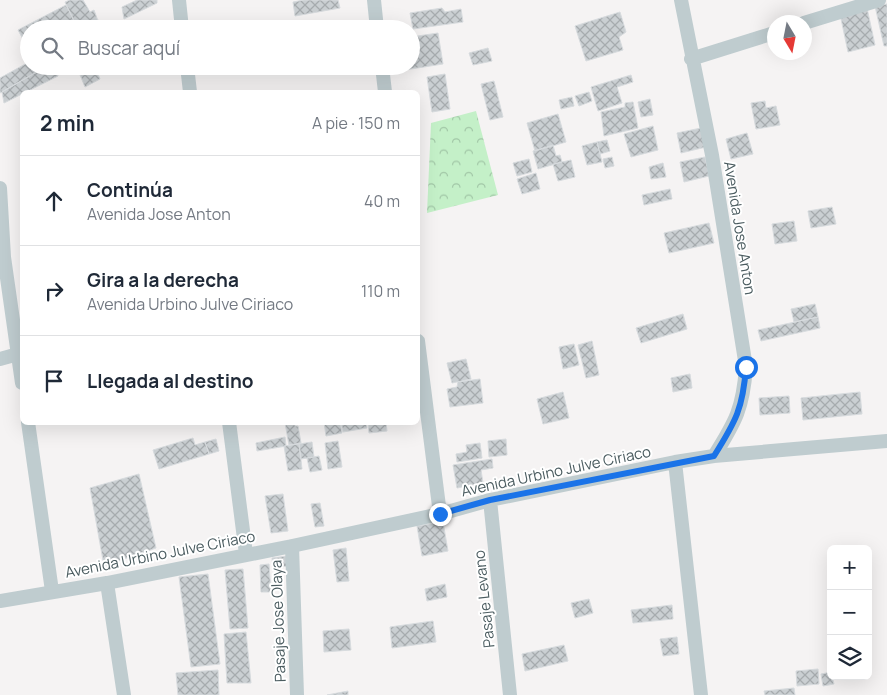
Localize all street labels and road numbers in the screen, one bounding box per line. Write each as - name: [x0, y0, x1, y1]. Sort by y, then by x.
- street label: Avenida Jose Anton: [719, 160, 761, 296]
- street label: Avenida Urbino Julve Ciriaco: [459, 441, 653, 501]
- street label: Avenida Urbino Julve Ciriaco: [63, 525, 257, 583]
- street label: Pasaje Levano: [468, 549, 500, 649]
- street label: Pasaje Jose Olaya: [265, 559, 291, 683]

